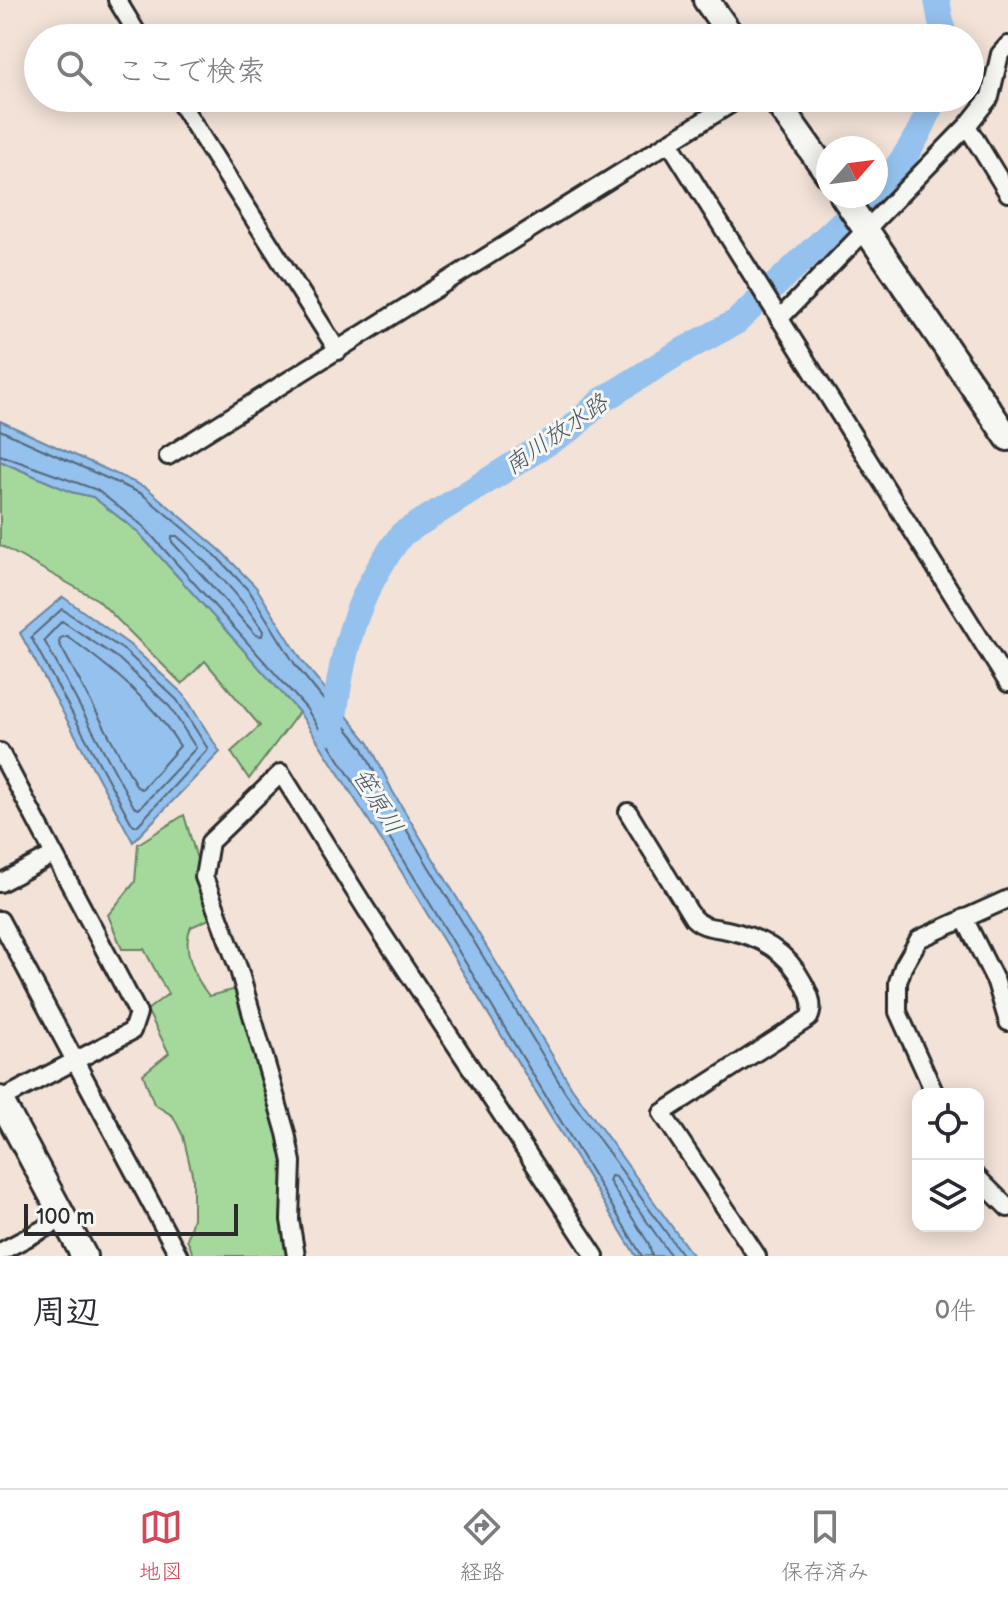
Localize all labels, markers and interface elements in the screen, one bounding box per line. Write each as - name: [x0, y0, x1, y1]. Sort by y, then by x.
- search box: [24, 24, 984, 112]
- icon: search: [52, 46, 96, 90]
- text: ここで検索: [116, 54, 266, 90]
- north arrow: [816, 136, 888, 208]
- water label: 南川放水路: [499, 387, 615, 481]
- water label: 笹原川: [346, 763, 409, 839]
- map controls: [912, 1088, 984, 1232]
- button: locate: [912, 1088, 984, 1160]
- button: layers: [912, 1160, 984, 1232]
- scale bar: [24, 1200, 238, 1236]
- text: 100 m: [36, 1204, 95, 1231]
- text: 周辺: [32, 1292, 100, 1333]
- text: 0件: [935, 1296, 976, 1327]
- tab: 地図: [139, 1505, 183, 1586]
- tab: 経路: [460, 1505, 504, 1586]
- tab: 保存済み: [781, 1505, 869, 1586]

